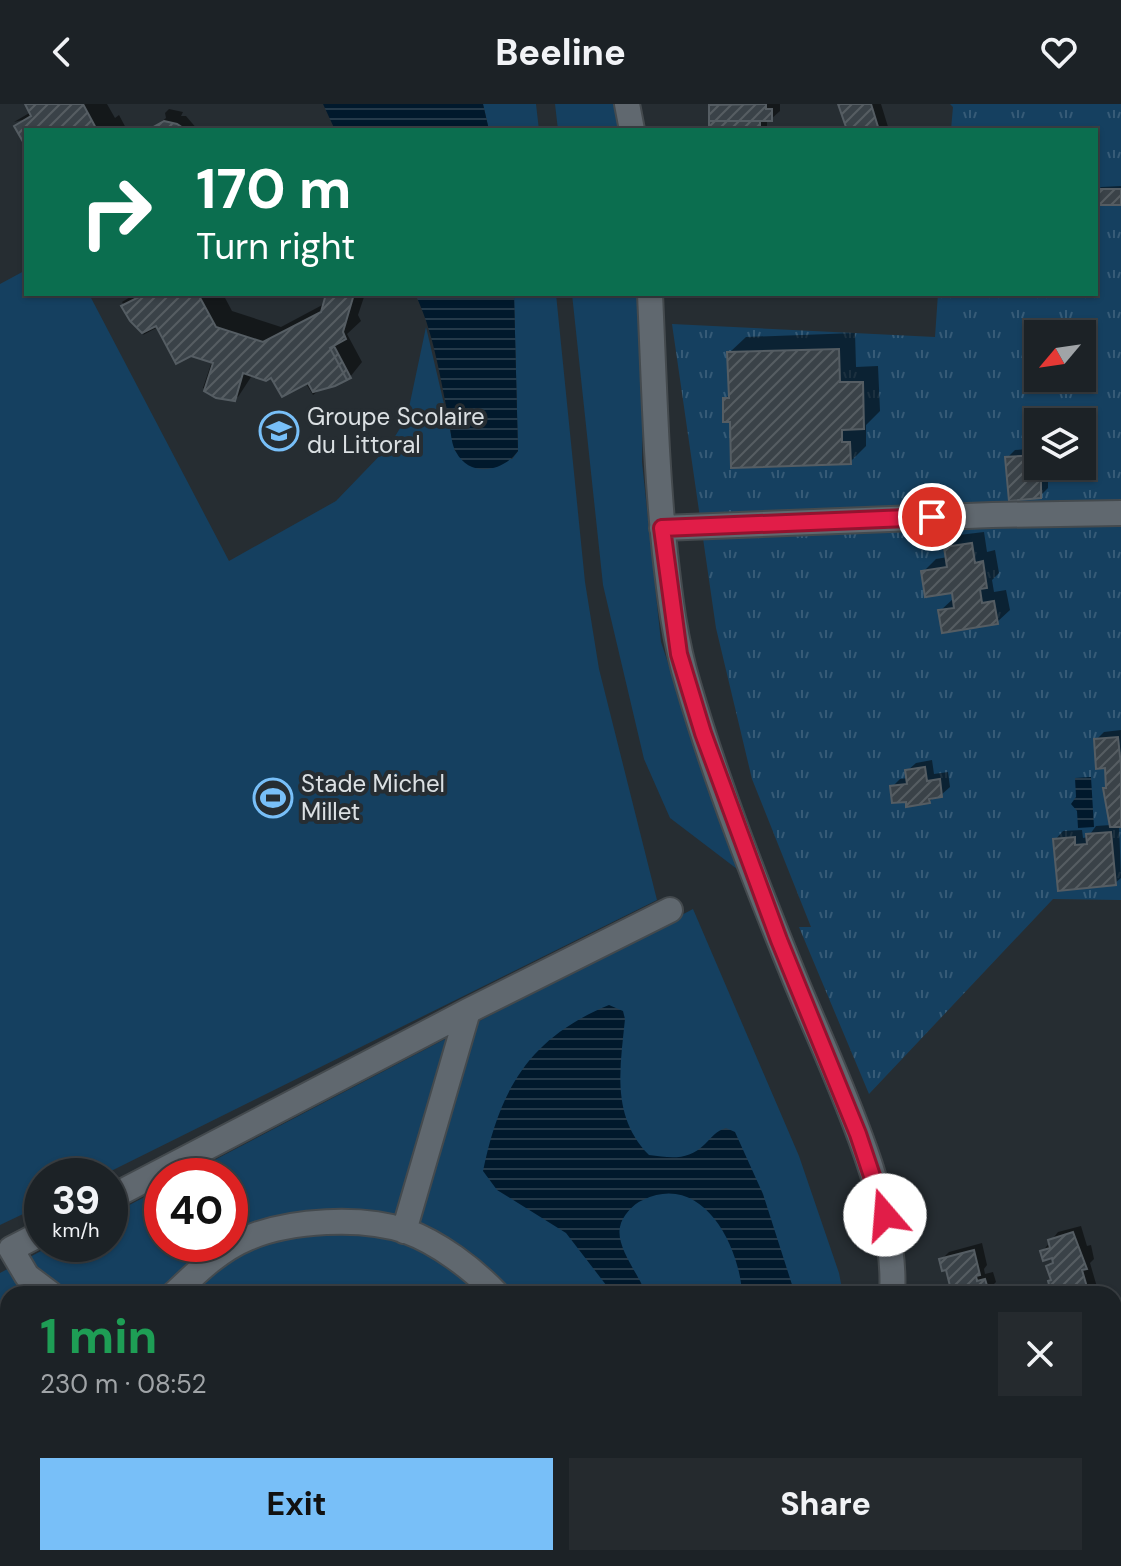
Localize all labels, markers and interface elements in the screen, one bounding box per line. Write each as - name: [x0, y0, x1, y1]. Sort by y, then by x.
- text: Beeline: [495, 29, 626, 76]
- icon: back: [40, 30, 84, 74]
- icon: heart: [1037, 30, 1081, 74]
- text: 170 m: [196, 152, 351, 225]
- icon: right: [64, 160, 168, 264]
- text: Turn right: [196, 223, 355, 270]
- north arrow: [1024, 320, 1096, 392]
- map controls: [1024, 320, 1096, 480]
- place label: Groupe Scolaire du Littoral: [307, 401, 485, 460]
- button: layers: [1024, 408, 1096, 480]
- school or university icon: Groupe Scolaire du Littoral: [258, 410, 300, 452]
- pin: [898, 483, 966, 551]
- icon: arrive: [910, 495, 954, 539]
- place label: Stade Michel Millet: [301, 768, 445, 827]
- sports icon: Stade Michel Millet: [252, 777, 294, 819]
- speed limit sign: 40: [144, 1158, 248, 1262]
- position arrow: [843, 1173, 927, 1257]
- text: 39: [52, 1174, 100, 1226]
- text: km/h: [52, 1217, 100, 1243]
- text: 1 min: [40, 1305, 157, 1368]
- button: close: [998, 1312, 1082, 1396]
- text: 230 m · 08:52: [40, 1367, 206, 1401]
- button: Exit: [40, 1458, 553, 1550]
- button: Share: [569, 1458, 1082, 1550]

